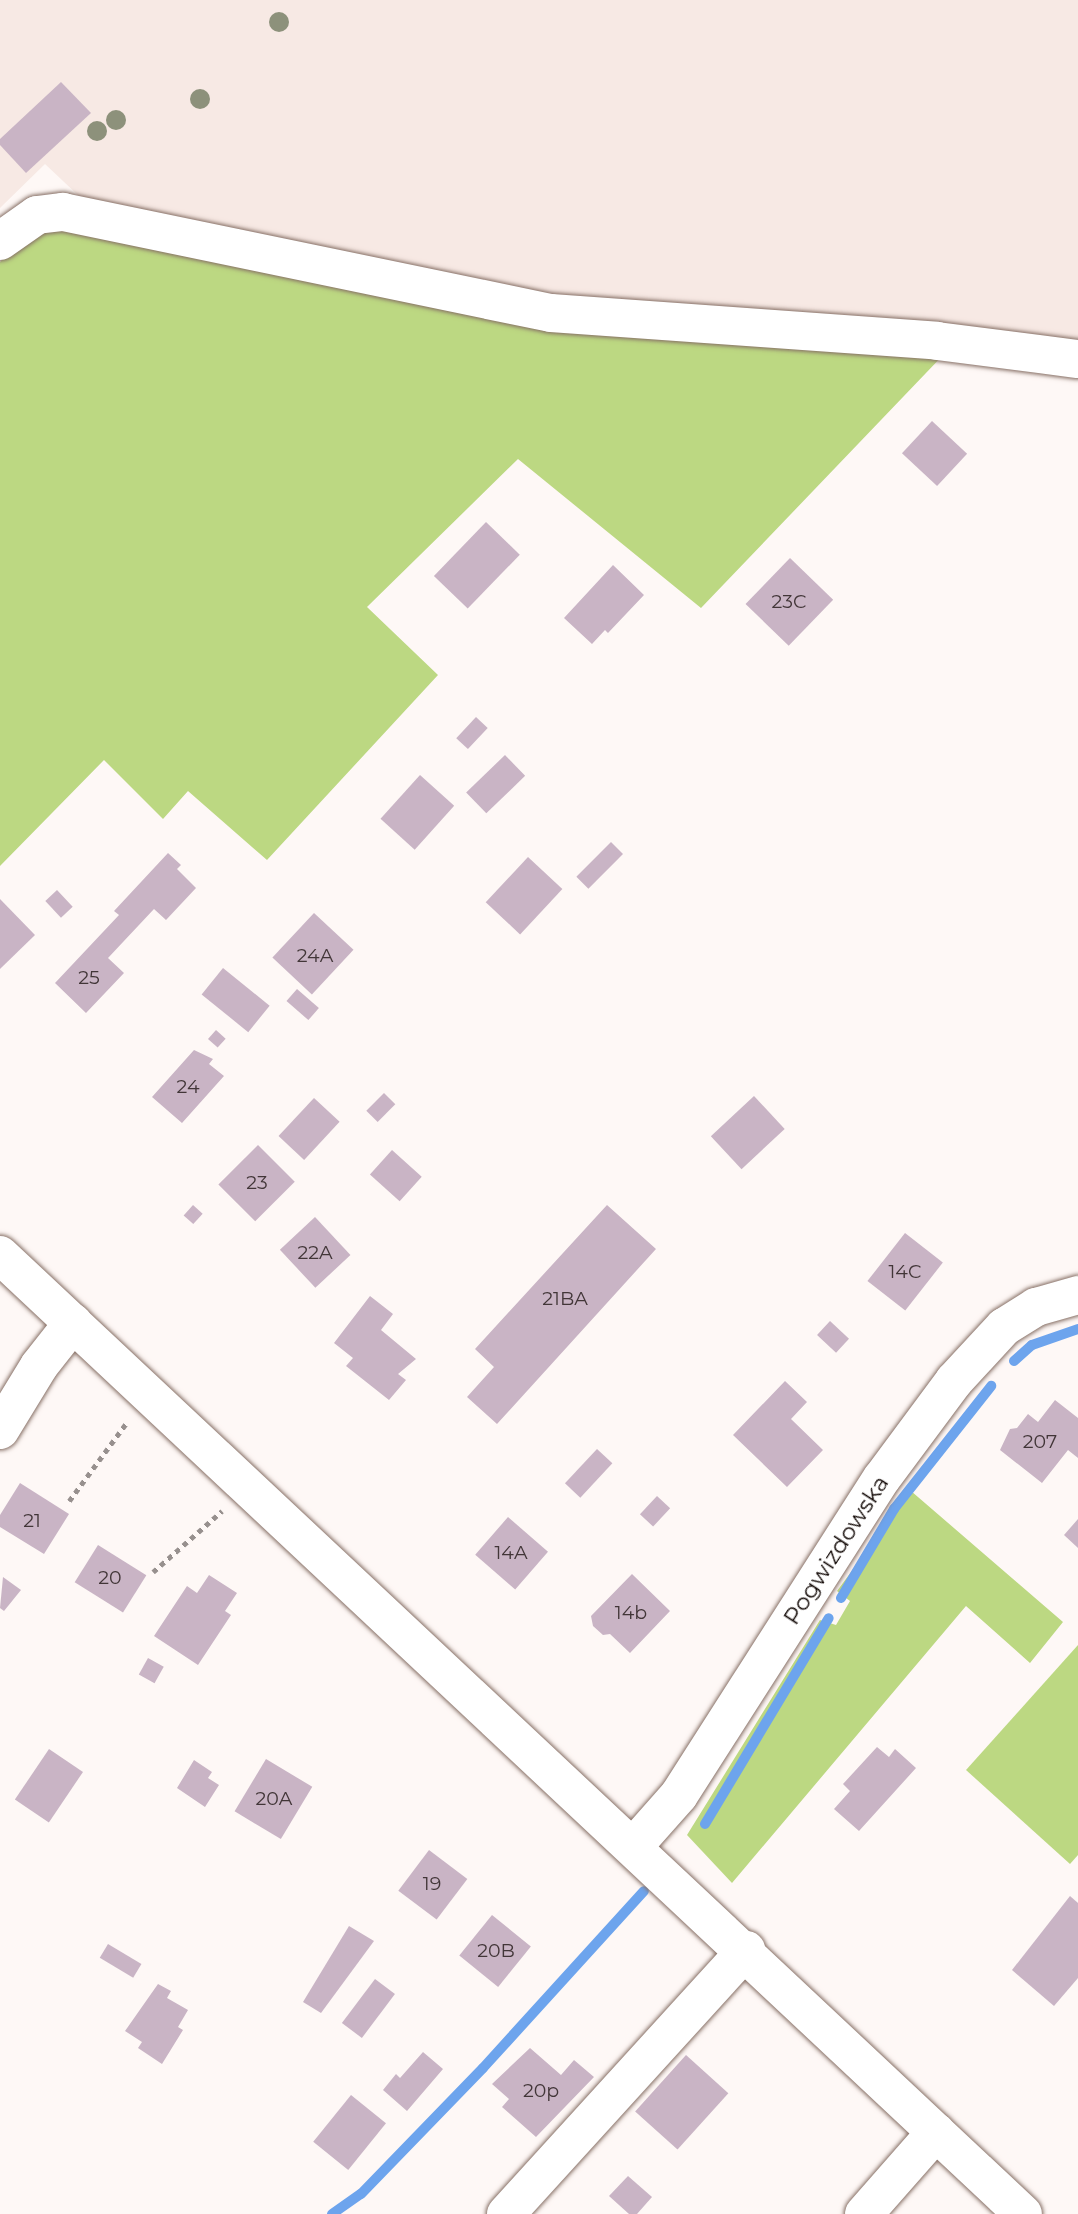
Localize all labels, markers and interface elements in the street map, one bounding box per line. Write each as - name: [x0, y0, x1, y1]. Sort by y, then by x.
- house number: 23C: [772, 591, 806, 613]
- house number: 24A: [297, 945, 333, 967]
- house number: 25: [78, 967, 100, 989]
- house number: 24: [177, 1076, 199, 1098]
- house number: 23: [246, 1172, 268, 1194]
- house number: 22A: [297, 1242, 333, 1264]
- house number: 14C: [888, 1261, 922, 1283]
- house number: 21BA: [542, 1288, 588, 1310]
- house number: 207: [1023, 1431, 1057, 1453]
- street label: Pogwizdowska: [777, 1470, 895, 1630]
- house number: 21: [23, 1510, 41, 1532]
- house number: 14A: [494, 1542, 528, 1564]
- house number: 20: [98, 1567, 122, 1589]
- house number: 14b: [615, 1602, 647, 1624]
- house number: 20A: [256, 1788, 292, 1810]
- house number: 19: [423, 1873, 441, 1895]
- house number: 20B: [477, 1940, 515, 1962]
- house number: 20p: [523, 2080, 559, 2102]

